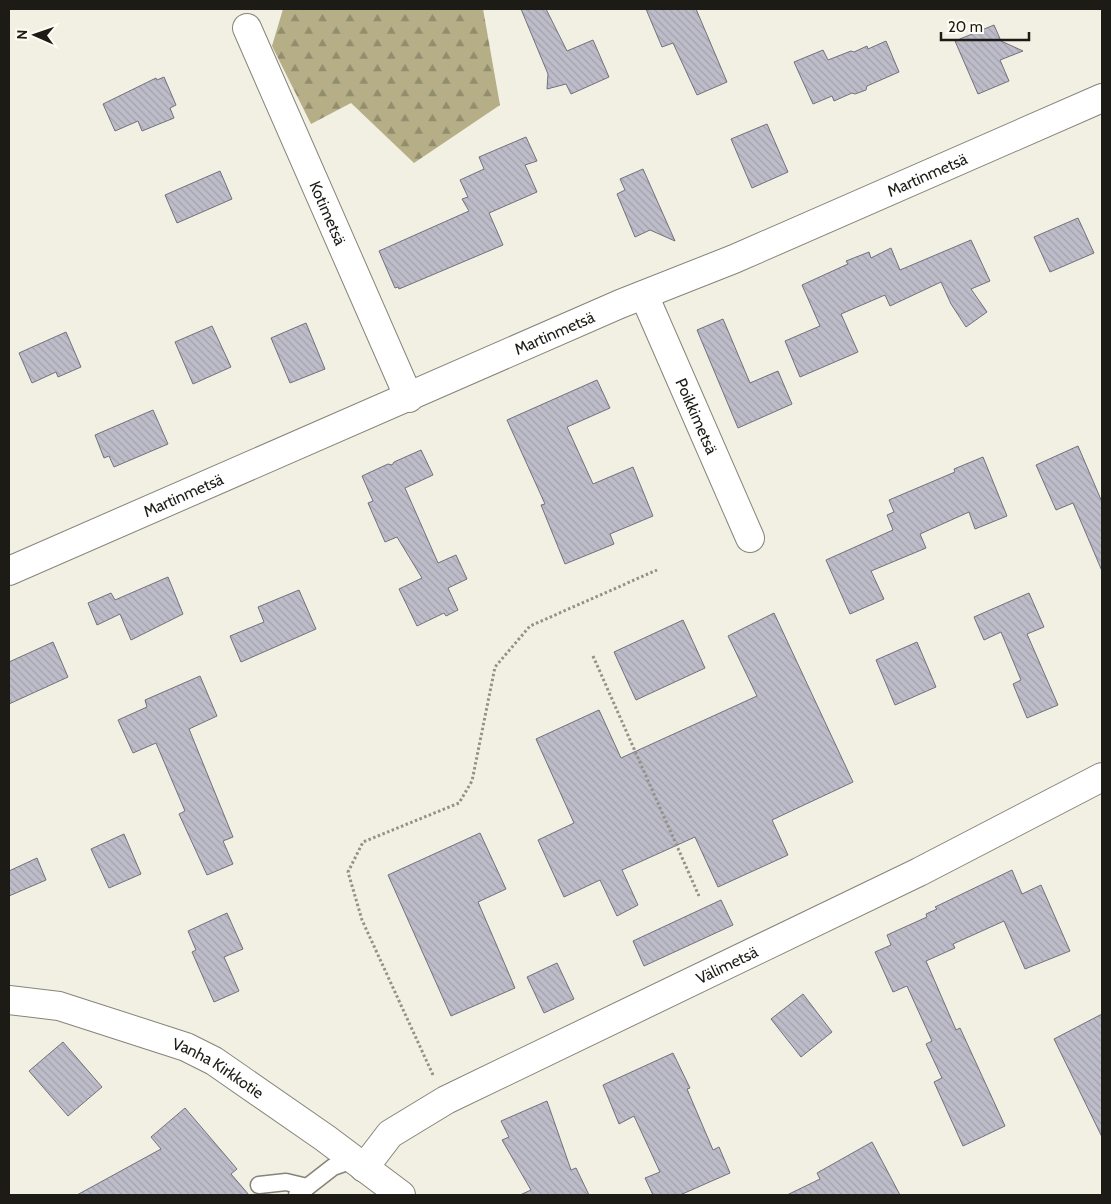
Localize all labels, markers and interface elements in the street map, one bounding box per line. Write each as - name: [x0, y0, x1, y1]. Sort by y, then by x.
- north arrow: [10, 10, 60, 60]
- scale bar: [941, 10, 1028, 42]
- text: 20 m: [948, 18, 983, 36]
- text: N: [13, 29, 31, 40]
- street label: Martinmetsä: [884, 149, 970, 200]
- street label: Kotimetsä: [306, 178, 350, 248]
- street label: Martinmetsä: [511, 307, 597, 359]
- street label: Poikkimetsä: [672, 375, 722, 457]
- street label: Martinmetsä: [140, 469, 226, 521]
- street label: Välimetsä: [693, 942, 761, 988]
- street label: Vanha Kirkkotie: [170, 1034, 268, 1102]

